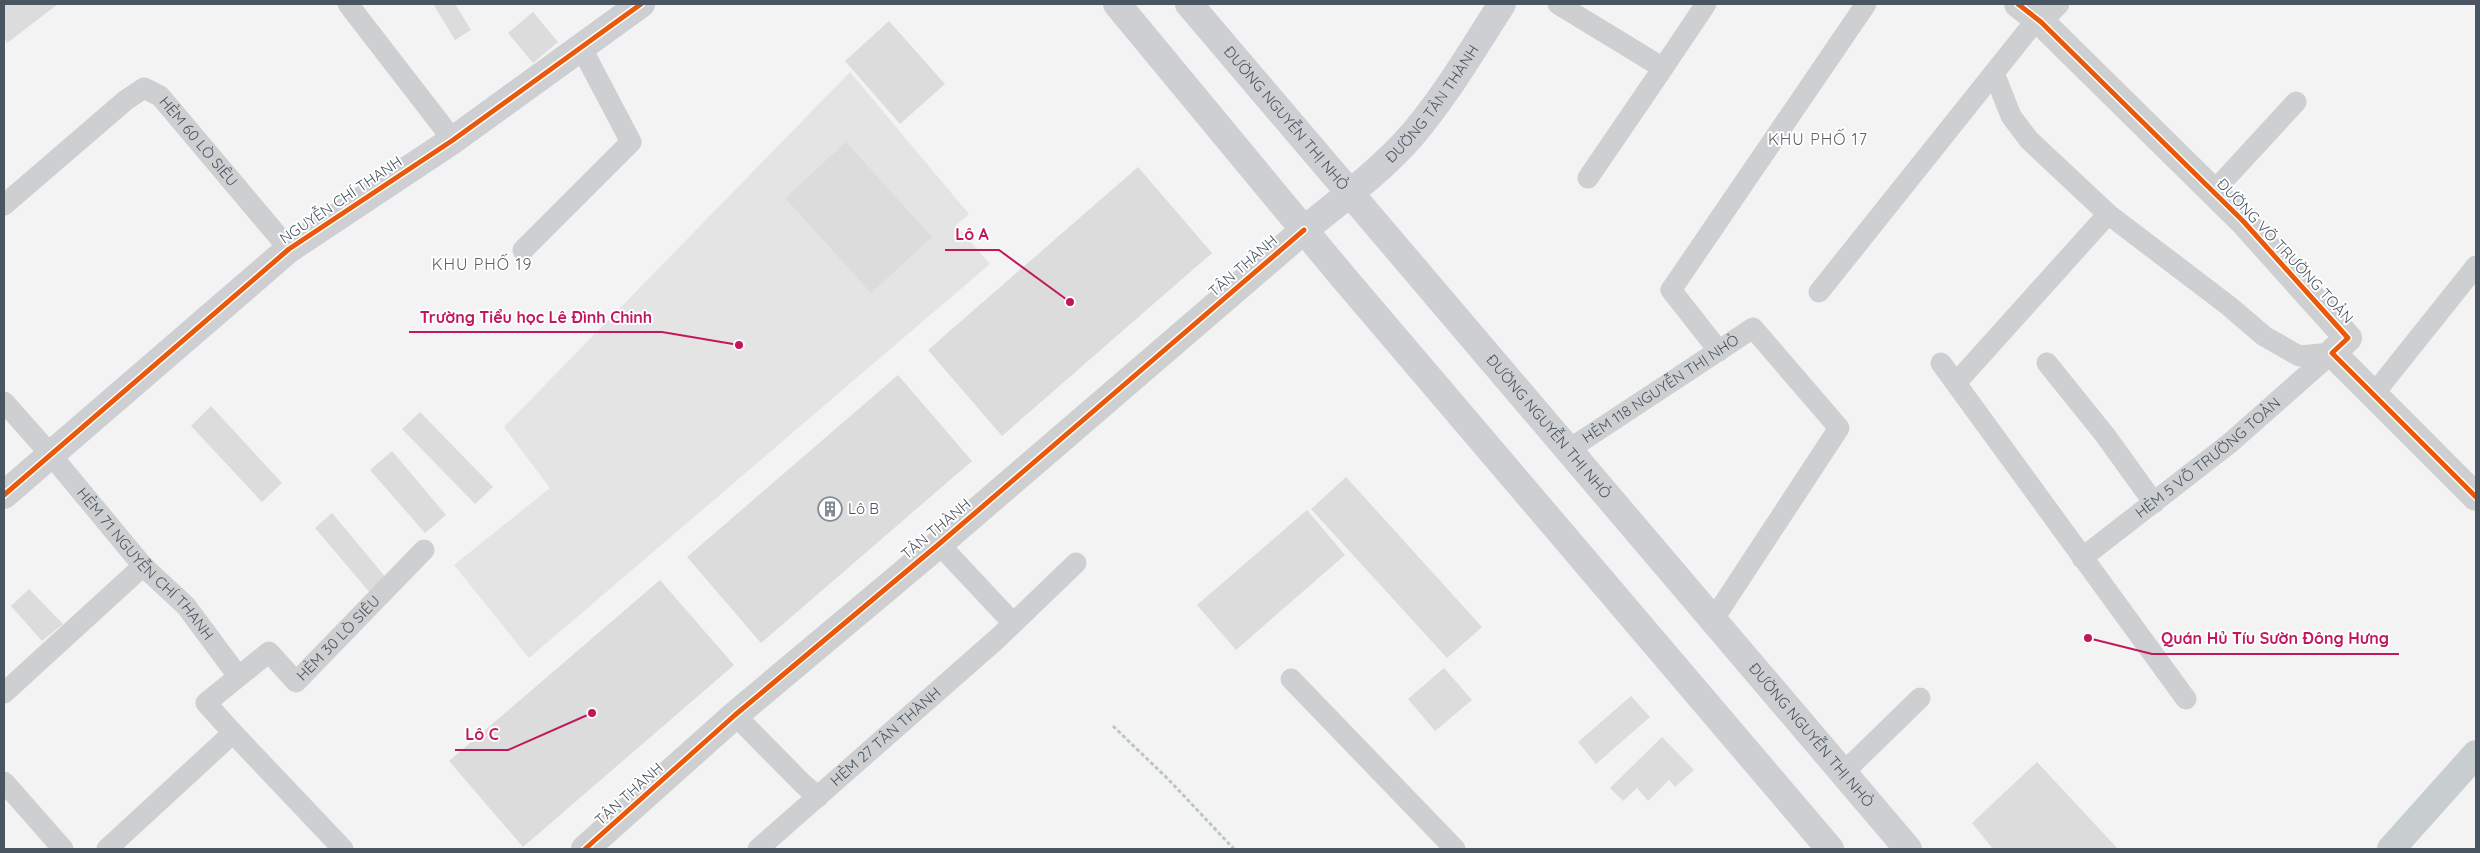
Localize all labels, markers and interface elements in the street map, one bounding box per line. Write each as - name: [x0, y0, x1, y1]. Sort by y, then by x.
- street label: ĐƯỜNG TÂN THÀNH: [1381, 41, 1483, 167]
- street label: ĐƯỜNG NGUYỄN THỊ NHỎ: [1220, 42, 1353, 194]
- street label: HẺM 60 LÒ SIÊU: [155, 92, 242, 190]
- district label: KHU PHỐ 17: [1768, 128, 1868, 149]
- street label: NGUYỄN CHÍ THANH: [275, 151, 406, 248]
- street label: ĐƯỜNG VÕ TRƯỜNG TOẢN: [2213, 174, 2358, 327]
- callout: Lô A: [945, 219, 999, 250]
- text: Lô A: [955, 224, 990, 244]
- street label: TÂN THÀNH: [1204, 231, 1281, 301]
- district label: KHU PHỐ 19: [432, 253, 532, 274]
- callout: Trường Tiểu học Lê Đình Chinh: [409, 301, 662, 332]
- text: Trường Tiểu học Lê Đình Chinh: [420, 307, 652, 327]
- street label: HẺM 118 NGUYỄN THỊ NHỎ: [1578, 330, 1742, 447]
- street label: ĐƯỜNG NGUYỄN THỊ NHỎ: [1482, 350, 1616, 502]
- street label: HẺM 5 VÕ TRƯỜNG TOẢN: [2131, 393, 2284, 522]
- street label: HẺM 71 NGUYỄN CHÍ THANH: [73, 484, 218, 644]
- street label: TÂN THÀNH: [897, 494, 974, 563]
- building icon: Lô B: [817, 496, 843, 522]
- place label: Lô B: [848, 499, 879, 518]
- street label: HẺM 30 LÒ SIÊU: [292, 591, 384, 685]
- callout: Quán Hủ Tíu Sườn Đông Hưng: [2152, 623, 2399, 654]
- text: Quán Hủ Tíu Sườn Đông Hưng: [2161, 628, 2389, 648]
- street label: ĐƯỜNG NGUYỄN THỊ NHỎ: [1745, 659, 1878, 811]
- street label: HẺM 27 TÂN THÀNH: [826, 683, 945, 790]
- callout: Lô C: [455, 719, 508, 750]
- text: Lô C: [465, 724, 499, 744]
- street label: TÂN THÀNH: [591, 758, 667, 829]

